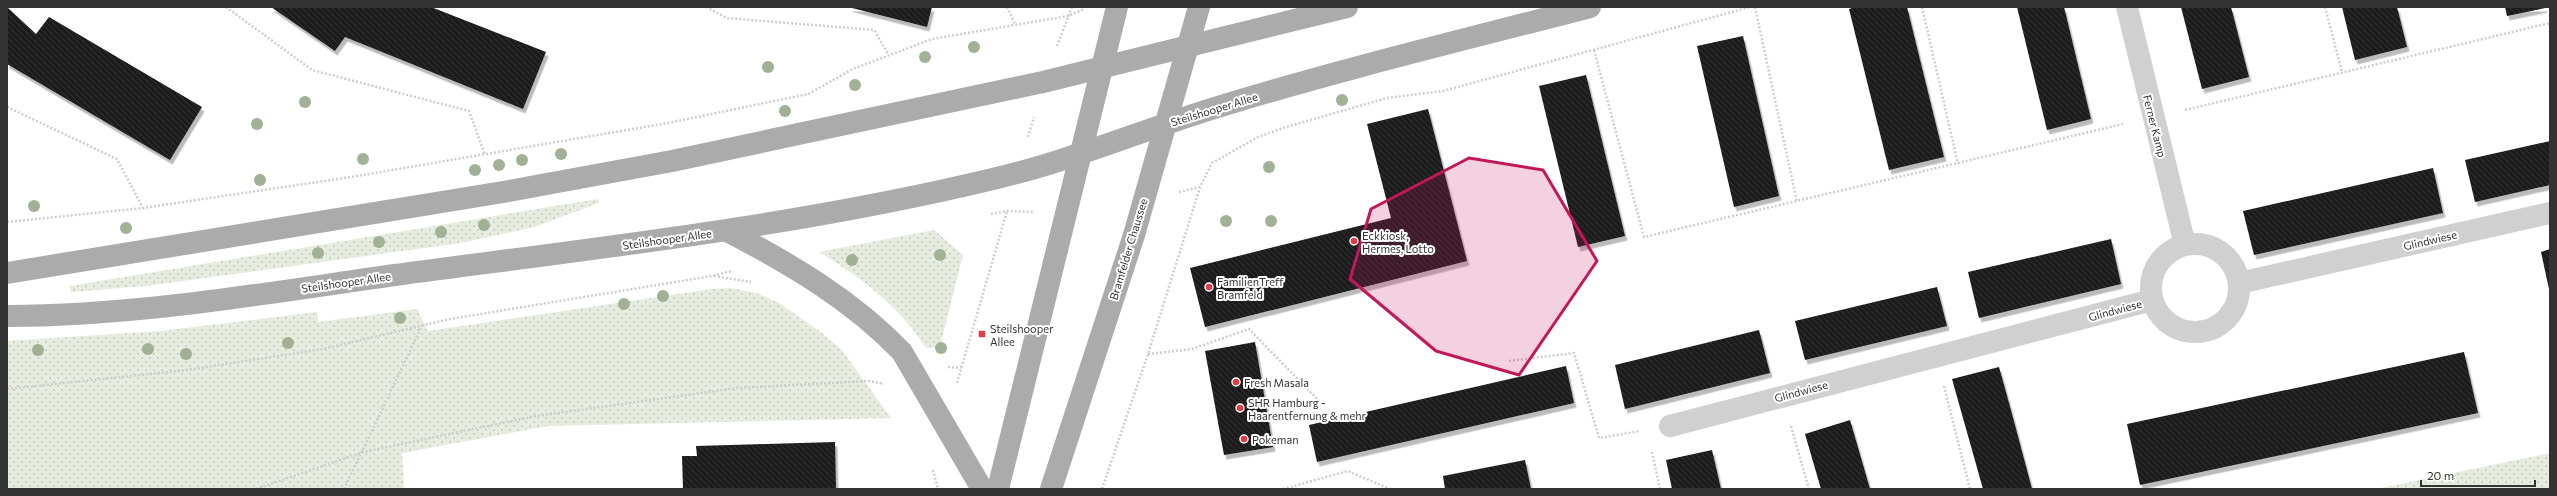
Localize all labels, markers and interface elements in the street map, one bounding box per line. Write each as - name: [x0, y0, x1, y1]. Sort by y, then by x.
- street label: Steilshooper Allee: [1169, 90, 1259, 128]
- street label: Ferner Kamp: [2141, 93, 2169, 159]
- street label: Bramfelder Chaussee: [1106, 197, 1150, 301]
- street label: Steilshooper Allee: [621, 226, 713, 252]
- street label: Glindwiese: [2402, 227, 2458, 252]
- place label: Eckkiosk, Hermes, Lotto: [1362, 229, 1434, 255]
- marker: Eckkiosk, Hermes, Lotto: [1349, 236, 1359, 246]
- street label: Steilshooper Allee: [300, 269, 392, 295]
- place label: FamilienTreff Bramfeld: [1217, 275, 1284, 301]
- marker: FamilienTreff Bramfeld: [1204, 282, 1214, 292]
- street label: Glindwiese: [2087, 297, 2143, 323]
- place label: Steilshooper Allee: [990, 322, 1054, 348]
- marker: Steilshooper Allee: [977, 329, 987, 339]
- place label: Fresh Masala: [1244, 376, 1309, 389]
- marker: Fresh Masala: [1231, 377, 1241, 387]
- street label: Glindwiese: [1773, 378, 1829, 404]
- place label: SHR Hamburg - Haarentfernung & mehr: [1248, 396, 1367, 422]
- marker: SHR Hamburg - Haarentfernung & mehr: [1235, 403, 1245, 413]
- place label: Pokeman: [1252, 433, 1298, 446]
- marker: Pokeman: [1239, 434, 1249, 444]
- scale bar: [2421, 462, 2535, 488]
- text: 20 m: [2427, 468, 2454, 482]

